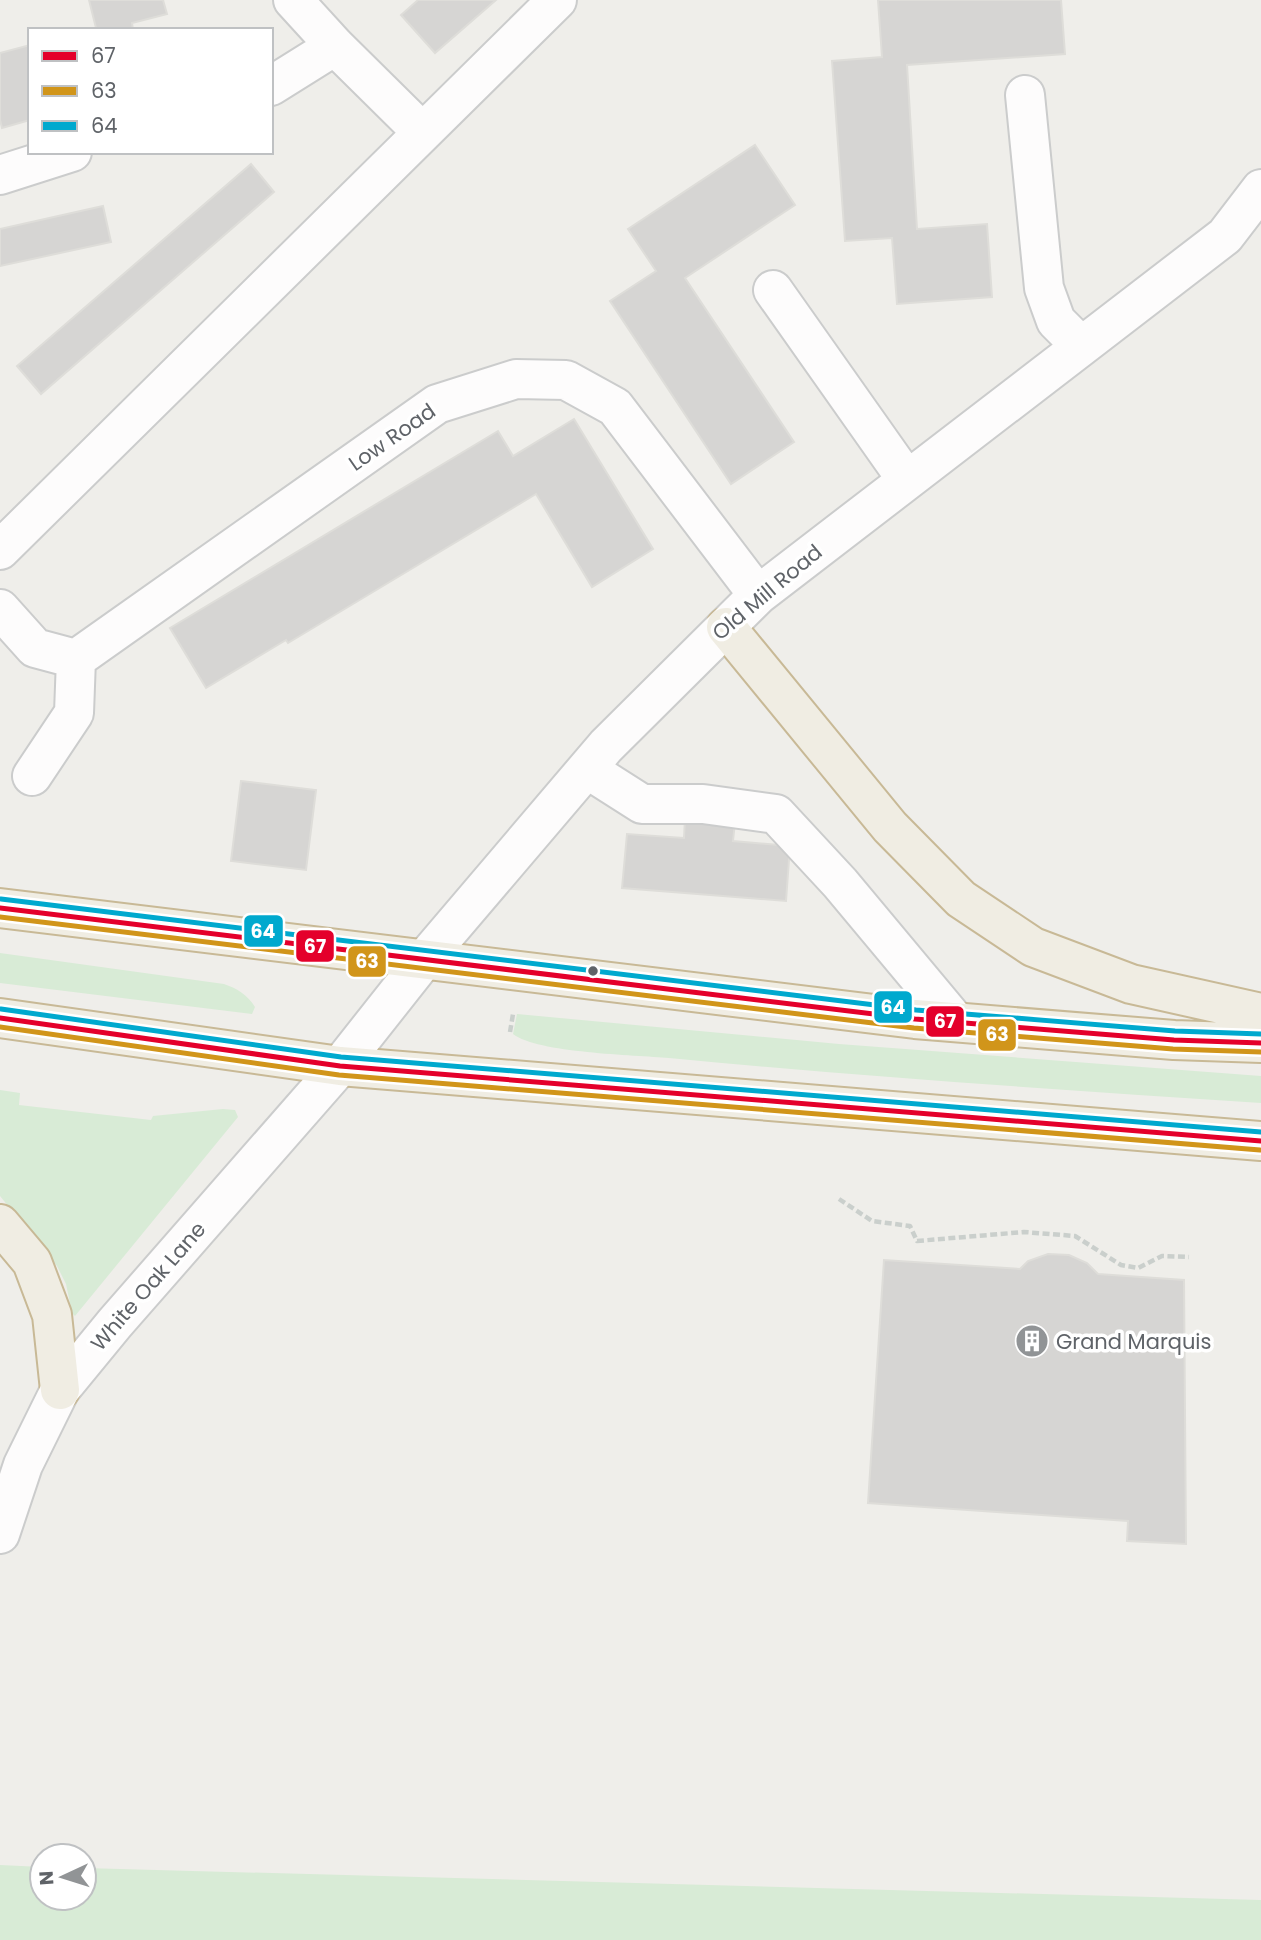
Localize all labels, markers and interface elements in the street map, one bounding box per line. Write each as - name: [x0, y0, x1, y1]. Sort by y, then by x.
- legend: [28, 28, 273, 154]
- text: 67: [91, 41, 116, 70]
- text: 63: [91, 76, 117, 105]
- text: 64: [91, 111, 118, 140]
- street label: Low Road: [343, 396, 441, 478]
- street label: Old Mill Road: [706, 537, 828, 647]
- line badge: 64: [243, 914, 284, 948]
- text: 64: [251, 918, 276, 945]
- line badge: 67: [295, 929, 335, 963]
- text: 67: [304, 933, 326, 960]
- line badge: 63: [347, 945, 387, 978]
- text: 63: [355, 948, 379, 975]
- unlabelled marker: [586, 964, 600, 978]
- line badge: 64: [873, 990, 913, 1024]
- text: 64: [881, 994, 906, 1021]
- line badge: 67: [925, 1005, 965, 1038]
- text: 67: [934, 1008, 956, 1035]
- line badge: 63: [977, 1018, 1017, 1052]
- text: 63: [985, 1021, 1009, 1048]
- street label: White Oak Lane: [84, 1215, 212, 1357]
- building icon: Grand Marquis: [1013, 1322, 1051, 1360]
- place label: Grand Marquis: [1056, 1327, 1211, 1356]
- north arrow: [28, 1842, 98, 1912]
- text: N: [33, 1870, 61, 1886]

